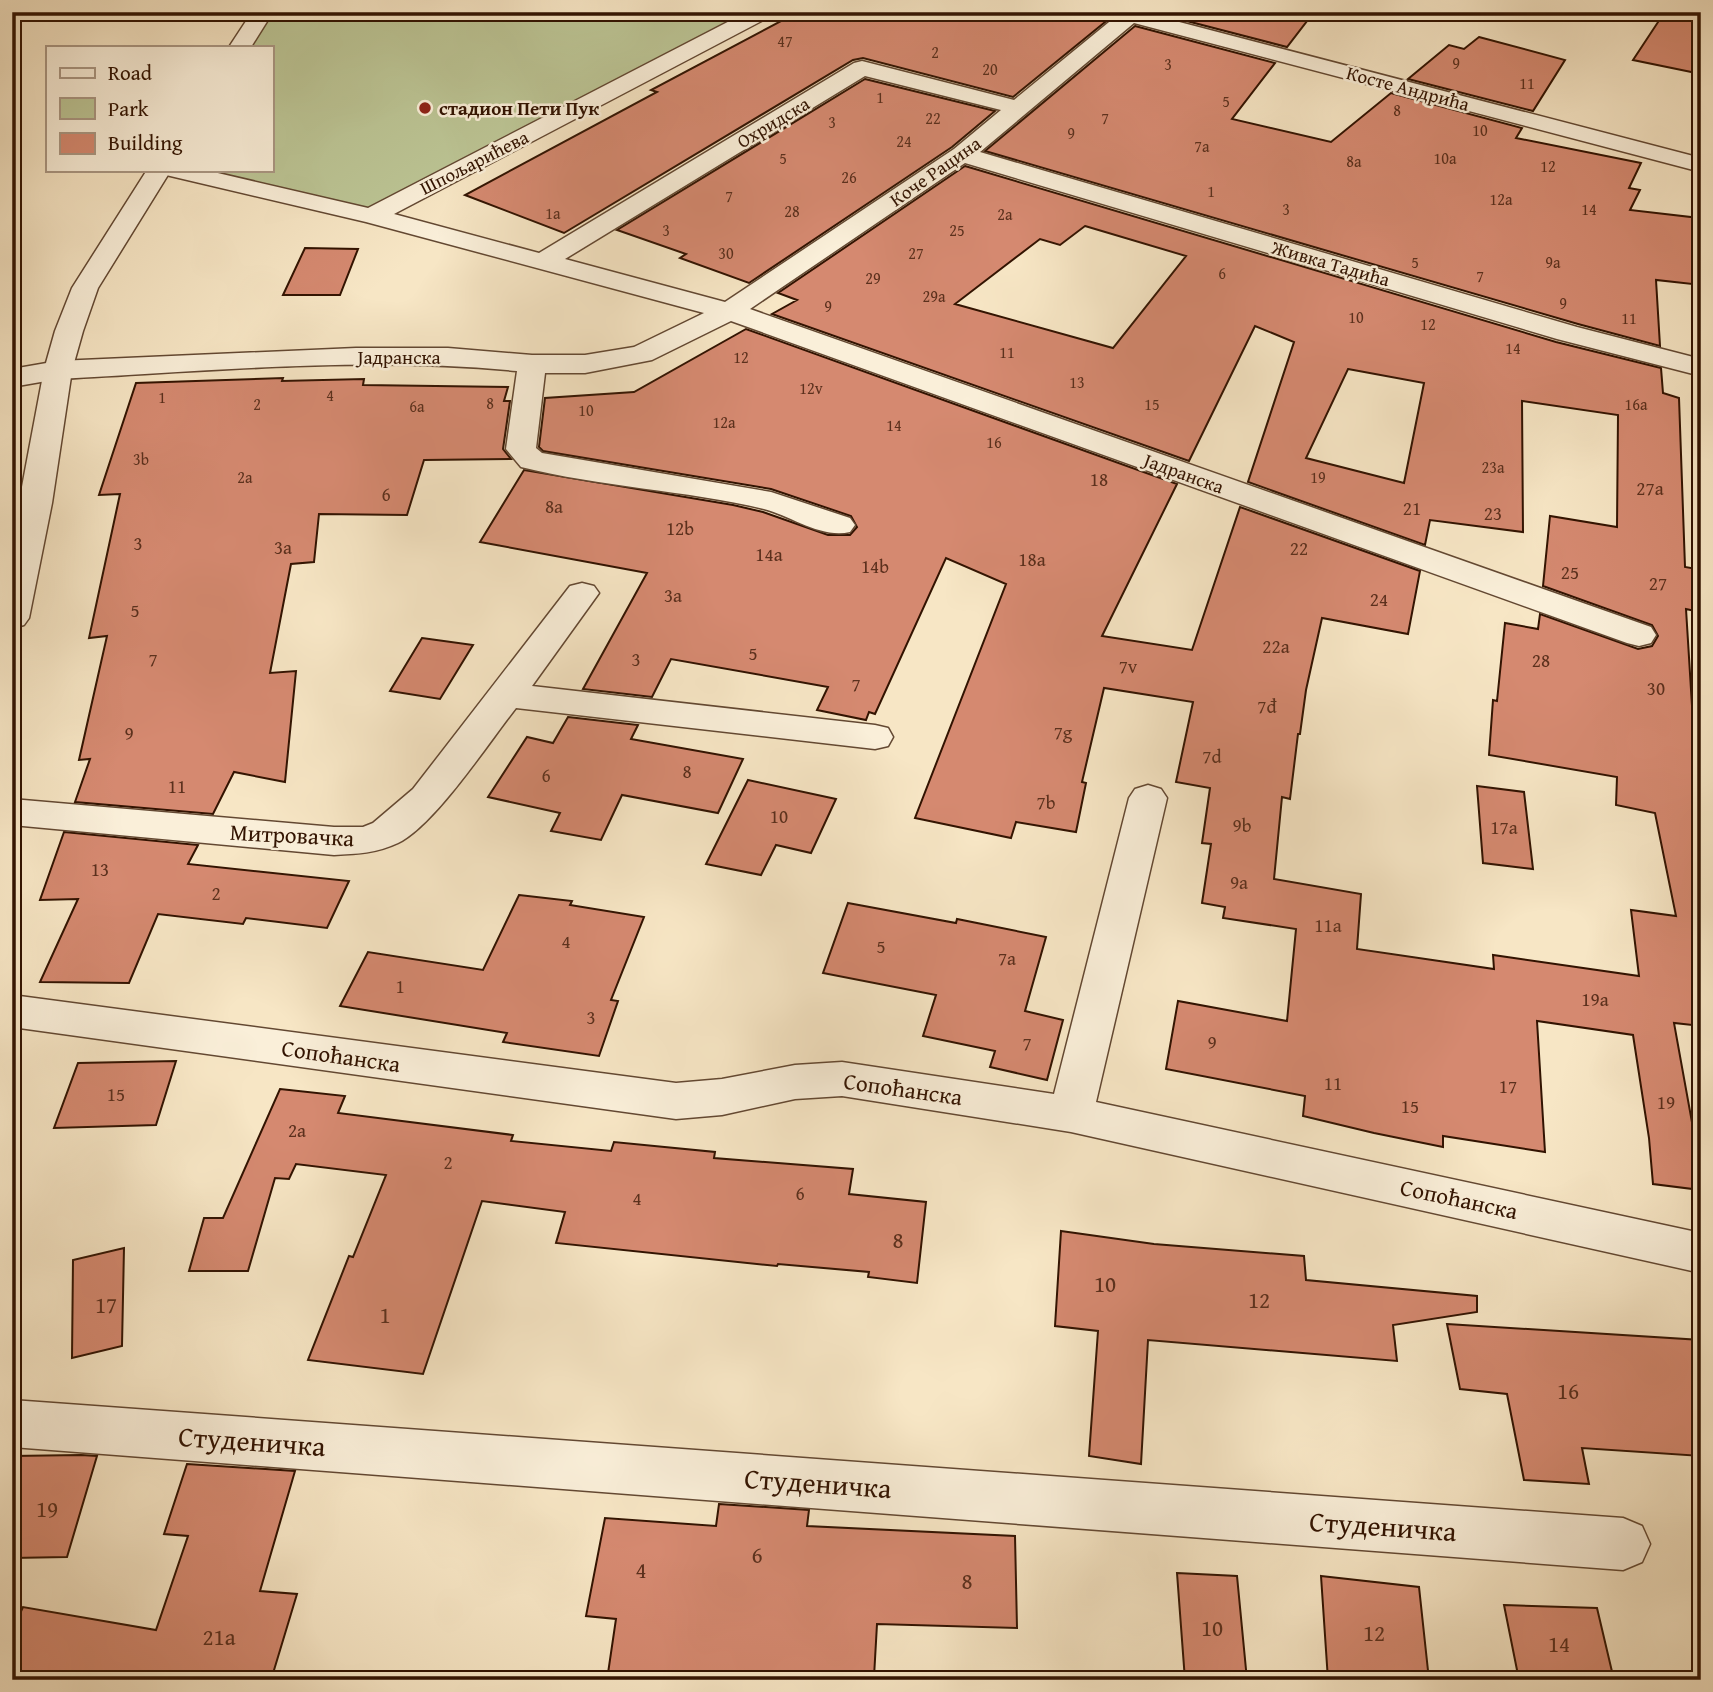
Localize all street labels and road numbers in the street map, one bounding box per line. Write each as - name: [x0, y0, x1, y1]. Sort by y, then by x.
- street label: Косте Андрића: [1343, 58, 1473, 118]
- street label: Охридска: [731, 89, 815, 155]
- street label: Шпољарићева: [415, 123, 533, 201]
- street label: Коче Рацина: [884, 129, 986, 213]
- street label: Живка Тадића: [1268, 233, 1393, 293]
- street label: Јадранска: [355, 343, 441, 371]
- street label: Јадранска: [1138, 445, 1228, 500]
- street label: Митровачка: [229, 815, 355, 854]
- street label: Сопоћанска: [280, 1031, 402, 1080]
- street label: Сопоћанска: [842, 1064, 964, 1113]
- street label: Сопоћанска: [1397, 1170, 1521, 1227]
- street label: Студеничка: [177, 1415, 328, 1466]
- street label: Студеничка: [743, 1457, 894, 1508]
- street label: Студеничка: [1308, 1500, 1459, 1551]

